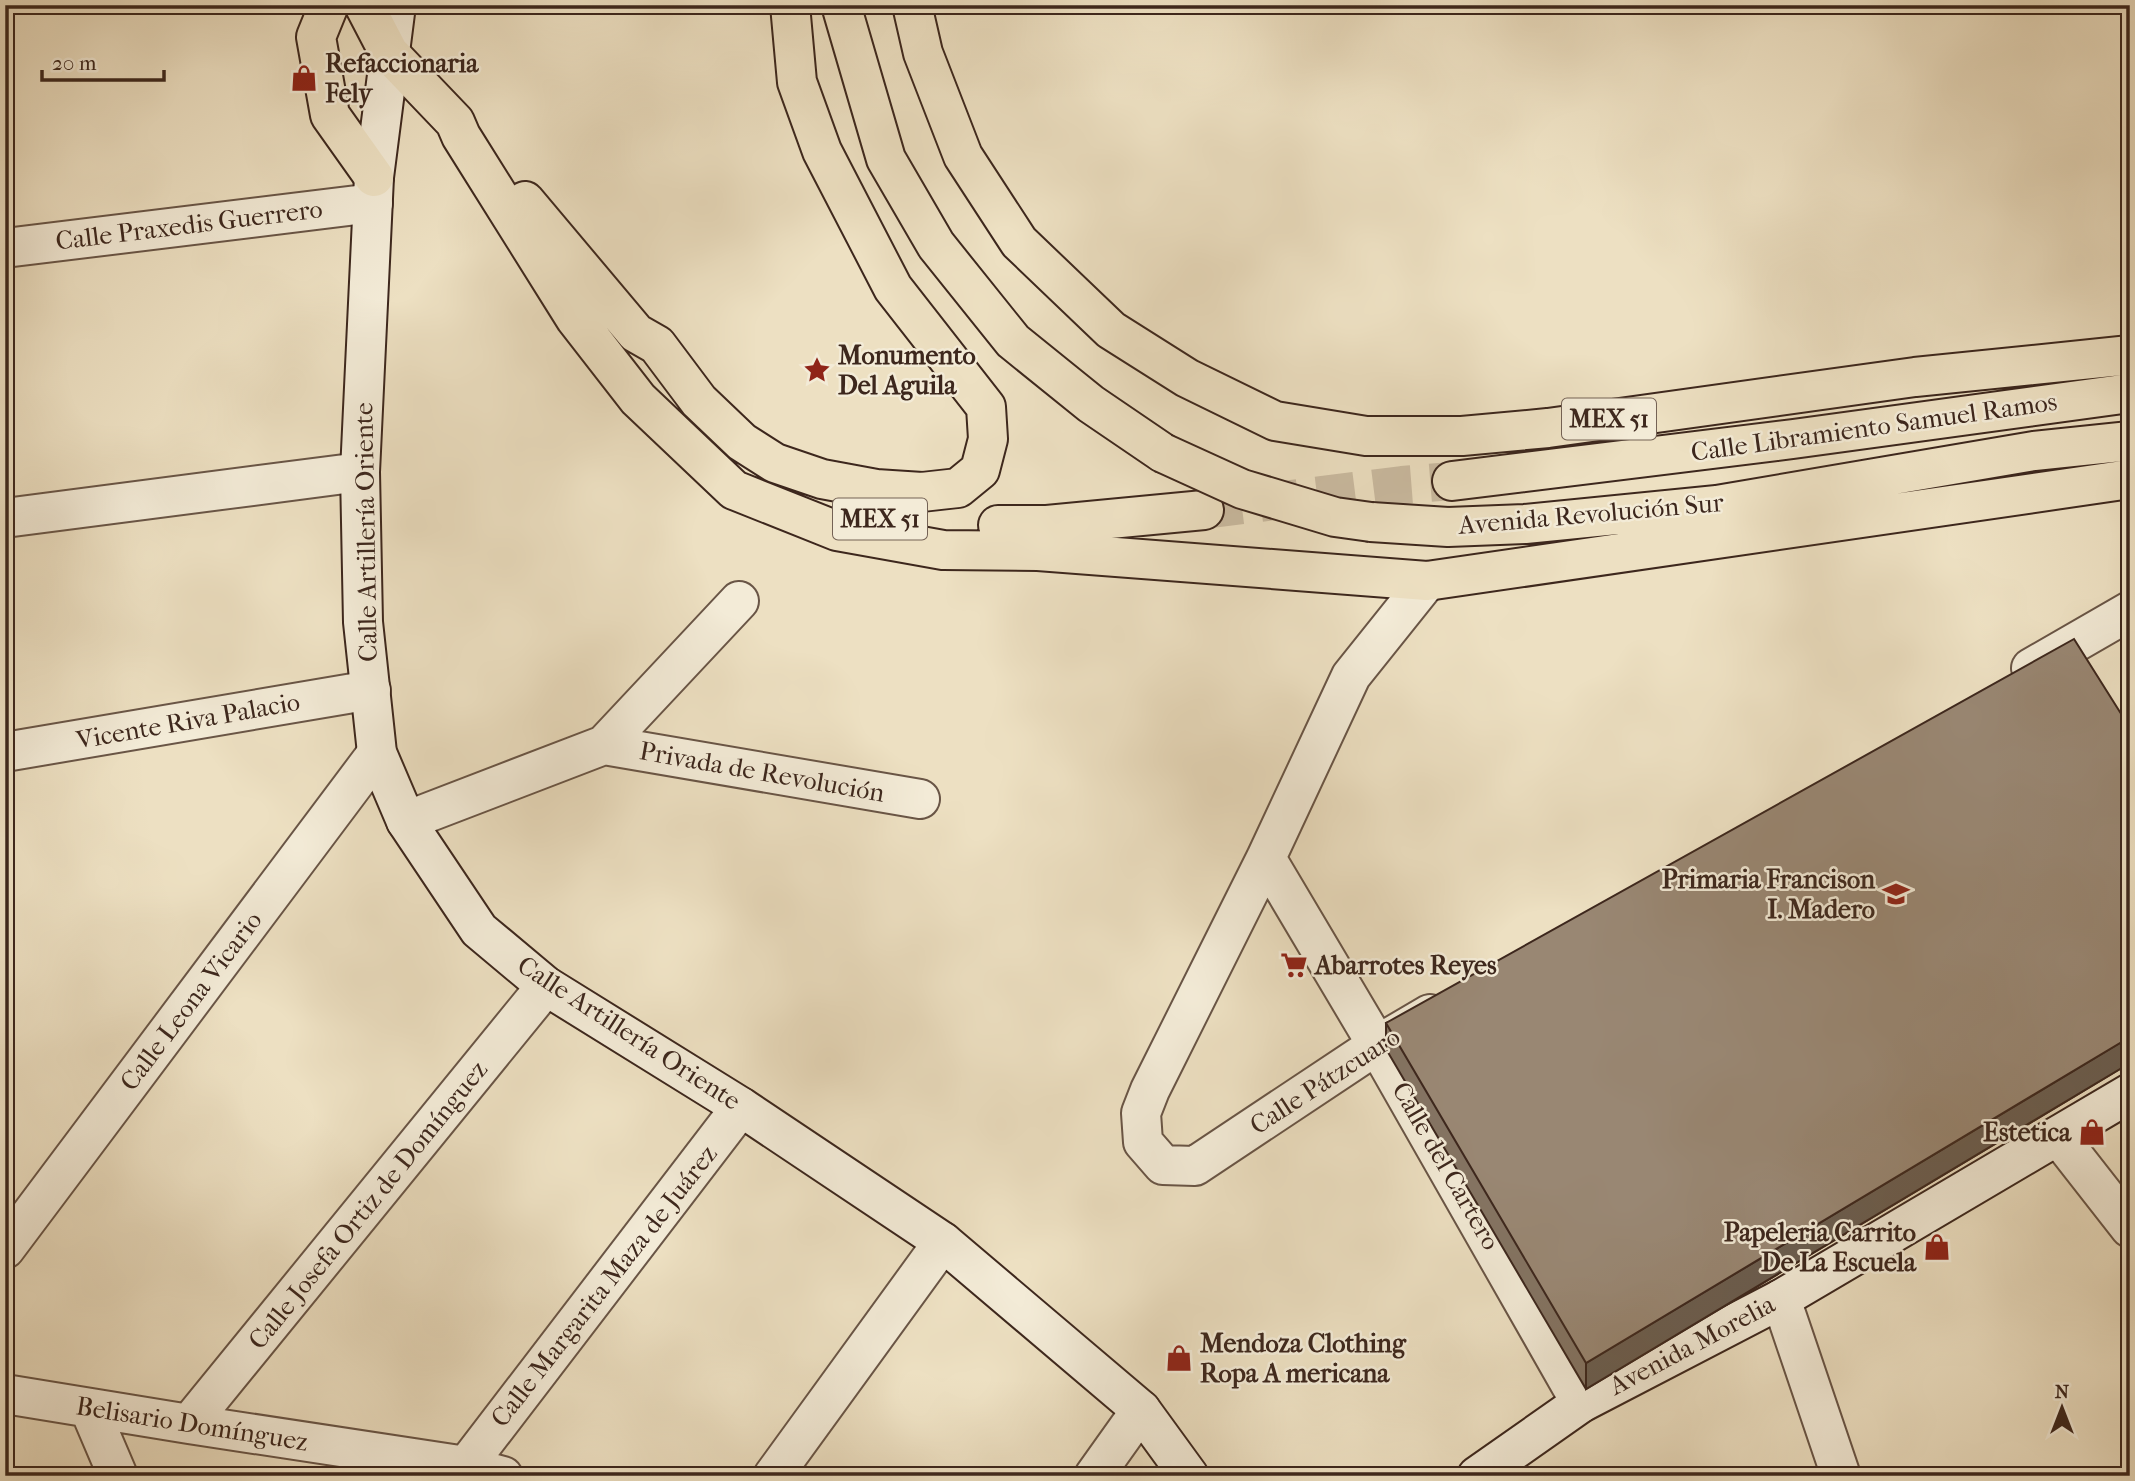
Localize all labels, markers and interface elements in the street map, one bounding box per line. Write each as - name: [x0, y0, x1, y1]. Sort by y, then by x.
- scale bar: [42, 38, 164, 82]
- place label: Refaccionaria Fely: [324, 48, 479, 109]
- text: 20 m: [52, 51, 97, 75]
- shop icon: Refaccionaria Fely: [289, 63, 319, 93]
- street label: Calle Praxedis Guerrero: [54, 193, 324, 257]
- place label: Monumento Del Aguila: [838, 340, 976, 401]
- place icon: Monumento Del Aguila: [802, 355, 832, 385]
- street label: Calle Libramiento Samuel Ramos: [1689, 386, 2059, 468]
- road number: MEX 51: [1562, 398, 1656, 440]
- street label: Calle Artillería Oriente: [348, 402, 384, 662]
- street label: Avenida Revolución Sur: [1456, 487, 1725, 541]
- road number: MEX 51: [833, 498, 927, 540]
- street label: Vicente Riva Palacio: [73, 686, 302, 756]
- street label: Privada de Revolución: [637, 735, 887, 809]
- place label: Primaria Francison I. Madero: [1662, 864, 1876, 925]
- school or university icon: Primaria Francison I. Madero: [1881, 879, 1911, 909]
- street label: Calle Leona Vicario: [114, 905, 268, 1097]
- street label: Calle Artillería Oriente: [512, 949, 746, 1117]
- supermarket icon: Abarrotes Reyes: [1279, 950, 1309, 980]
- place label: Abarrotes Reyes: [1313, 950, 1497, 981]
- street label: Calle Pátzcuaro: [1244, 1021, 1406, 1141]
- street label: Calle Josefa Ortiz de Domínguez: [242, 1054, 494, 1356]
- street label: Calle del Cartero: [1385, 1077, 1507, 1255]
- place label: Estetica: [1983, 1117, 2072, 1148]
- shop icon: Estetica: [2077, 1117, 2107, 1147]
- street label: Calle Margarita Maza de Juárez: [484, 1139, 724, 1433]
- place label: Papeleria Carrito De La Escuela: [1724, 1217, 1917, 1278]
- shop icon: Papeleria Carrito De La Escuela: [1922, 1232, 1952, 1262]
- street label: Avenida Morelia: [1603, 1288, 1781, 1402]
- place label: Mendoza Clothing Ropa A mericana: [1200, 1328, 1407, 1389]
- shop icon: Mendoza Clothing Ropa A mericana: [1164, 1343, 1194, 1373]
- north arrow: [2026, 1372, 2096, 1442]
- text: N: [2055, 1381, 2070, 1403]
- street label: Belisario Domínguez: [74, 1390, 310, 1458]

